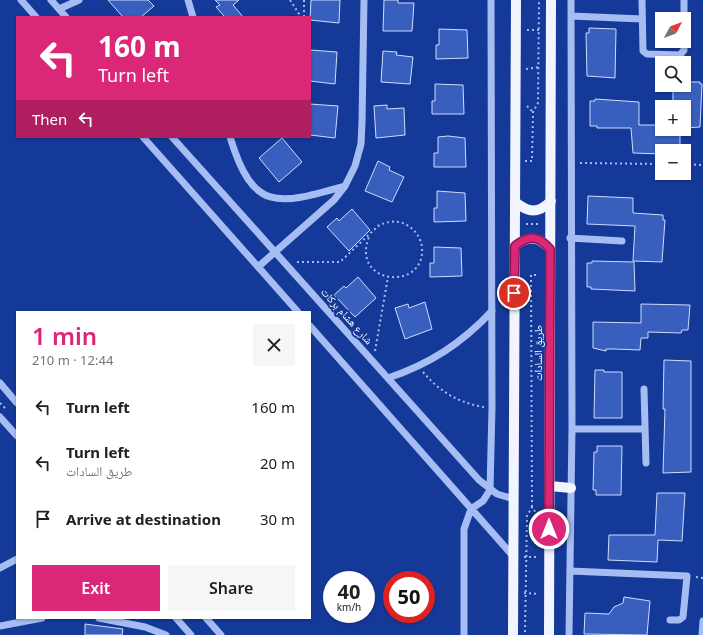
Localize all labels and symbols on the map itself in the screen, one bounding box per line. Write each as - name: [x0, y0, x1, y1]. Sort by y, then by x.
- north arrow: [655, 12, 691, 48]
- pin: [497, 276, 531, 310]
- street label: شارع هشام بركات: [318, 284, 377, 347]
- street label: طريق السادات: [530, 325, 545, 381]
- position arrow: [528, 508, 570, 550]
- speed limit sign: 50: [383, 571, 435, 623]

